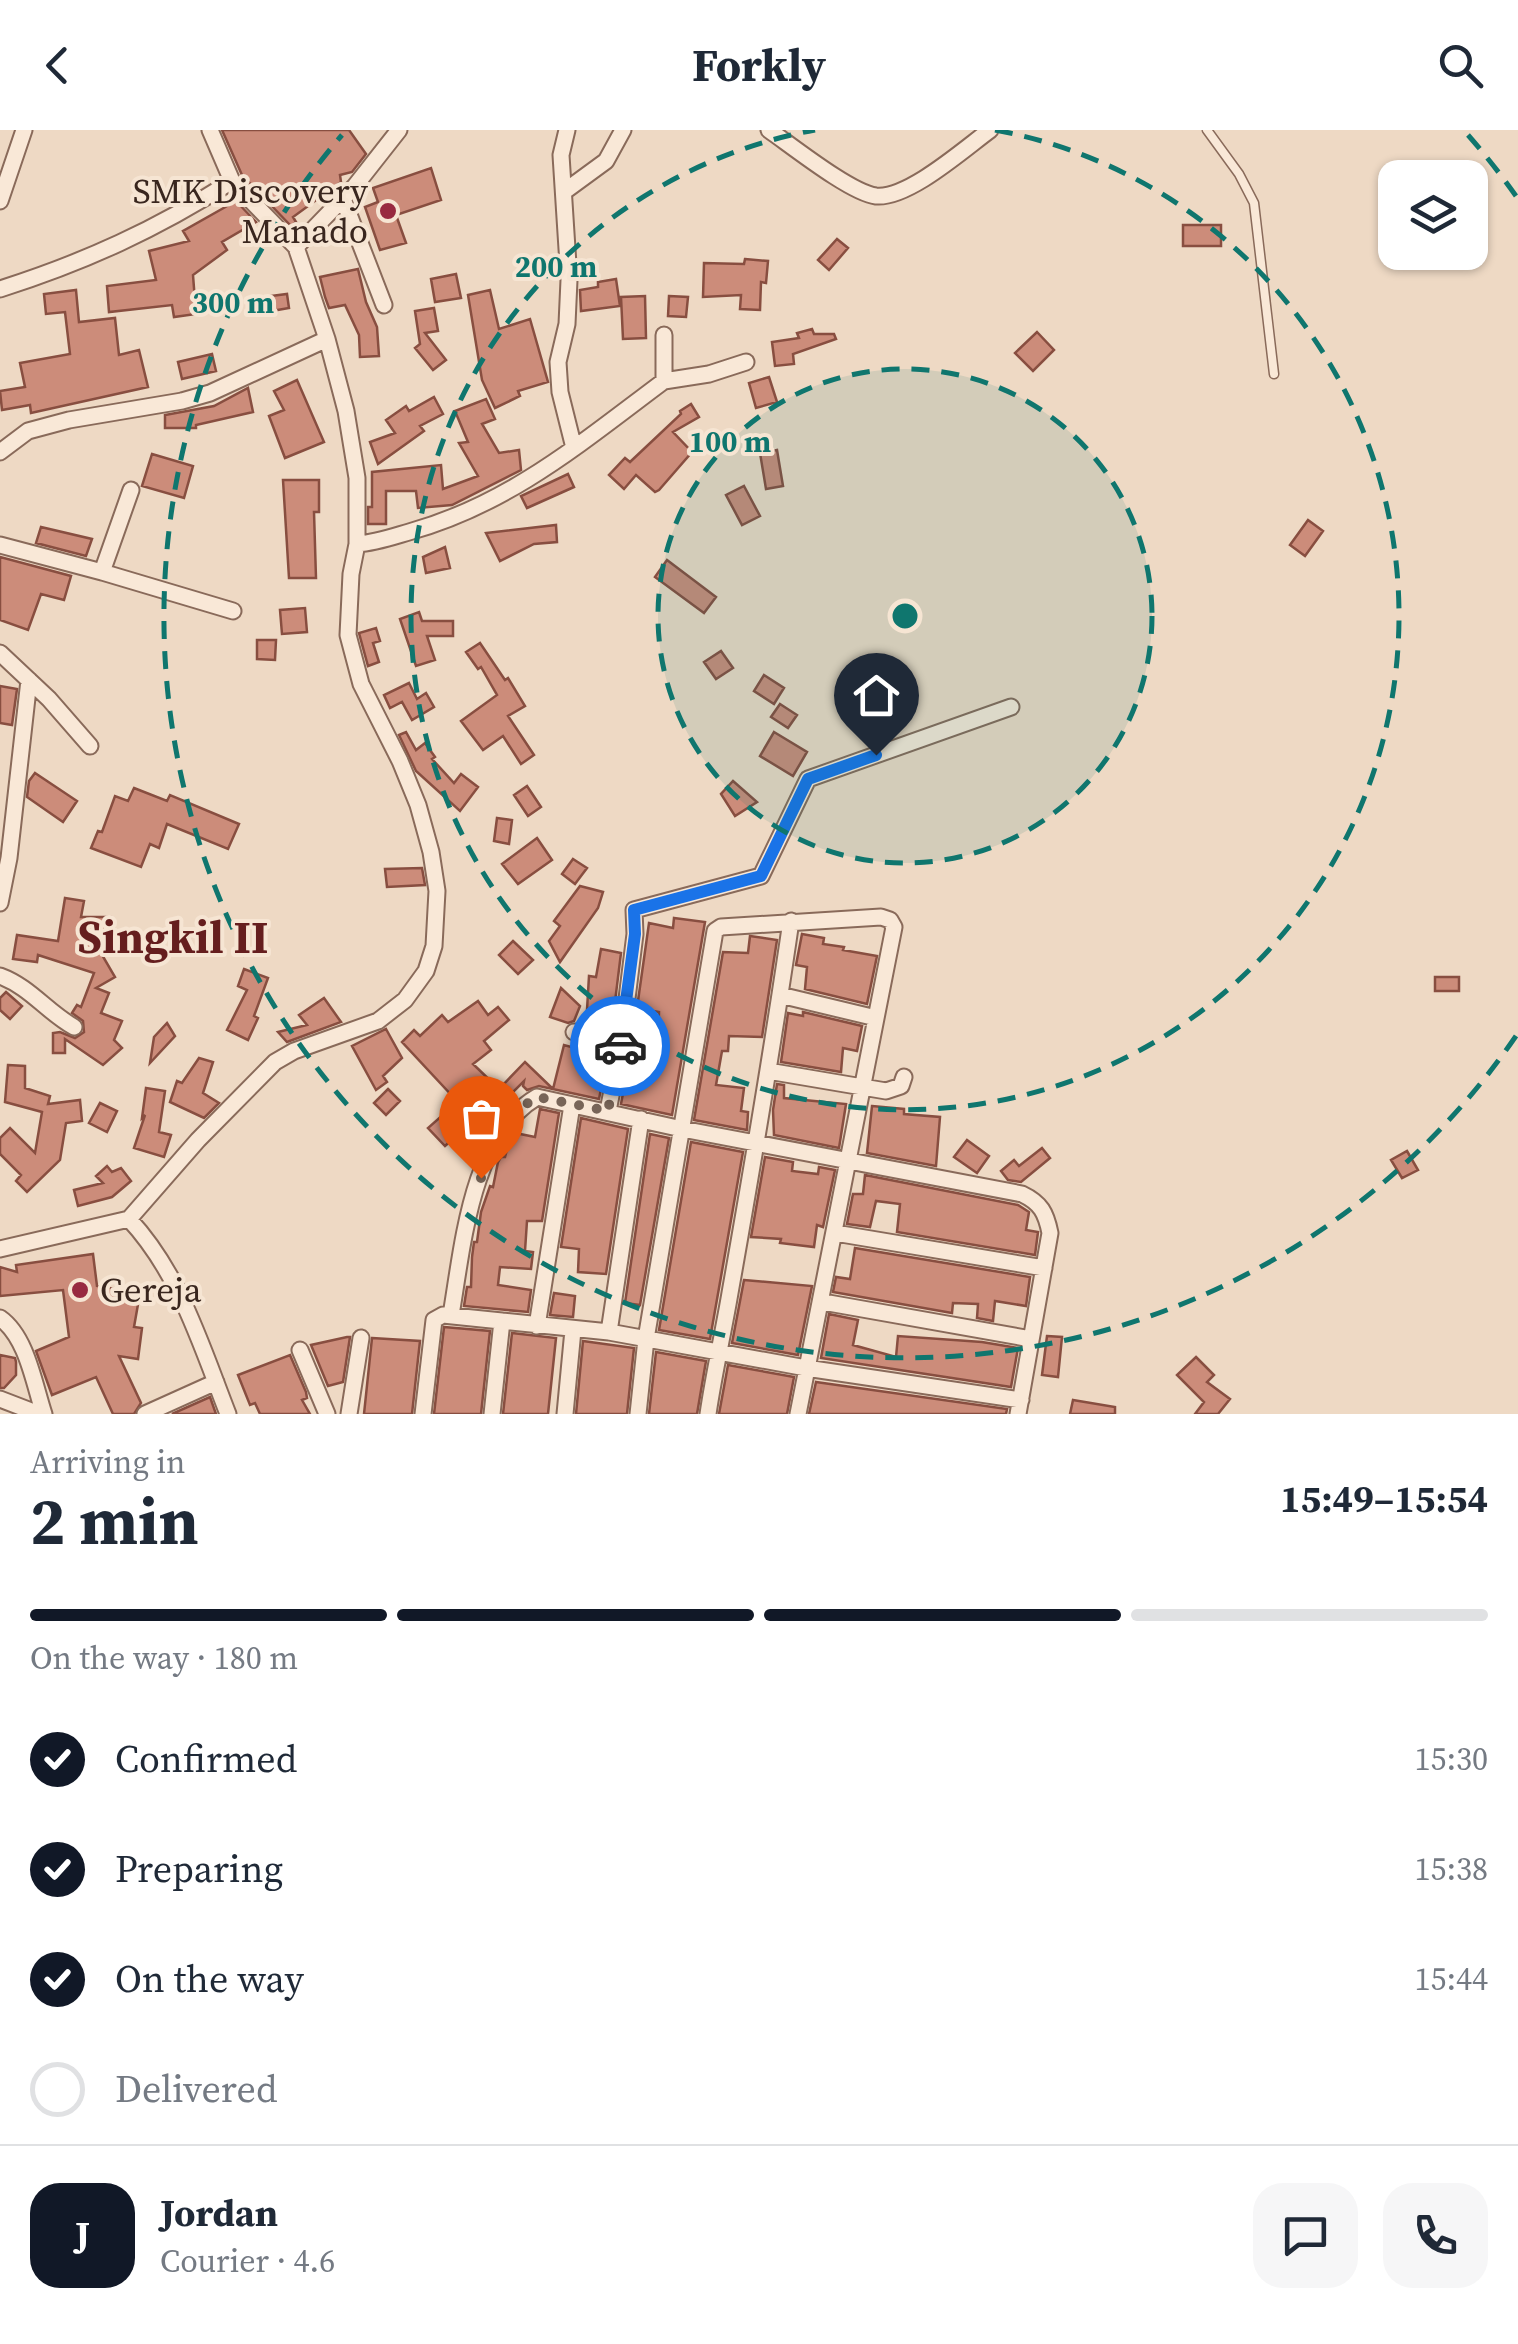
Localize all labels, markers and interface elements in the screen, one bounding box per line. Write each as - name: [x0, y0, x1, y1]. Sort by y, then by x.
- text: Forkly: [692, 34, 826, 96]
- icon: back: [30, 38, 85, 93]
- icon: search: [1433, 38, 1488, 93]
- map controls: [1378, 160, 1488, 270]
- button: layers: [1378, 160, 1488, 270]
- place label: SMK Discovery Manado: [133, 167, 368, 255]
- marker: SMK Discovery Manado: [377, 200, 399, 222]
- text: 200 m: [515, 246, 597, 287]
- text: 300 m: [192, 282, 274, 323]
- text: 100 m: [689, 421, 771, 462]
- centre of rings: [887, 598, 923, 634]
- pin: [834, 653, 919, 756]
- icon: home: [849, 668, 904, 723]
- district label: Singkil II: [78, 906, 268, 968]
- courier: [570, 996, 670, 1096]
- icon: car: [593, 1019, 648, 1074]
- pin: [439, 1076, 524, 1179]
- icon: bag: [454, 1091, 509, 1146]
- place label: Gereja: [100, 1266, 202, 1314]
- marker: Gereja: [69, 1279, 91, 1301]
- text: Arriving in: [30, 1440, 185, 1484]
- text: 15:49–15:54: [1280, 1473, 1488, 1525]
- text: 2 min: [30, 1477, 199, 1566]
- text: On the way · 180 m: [30, 1636, 298, 1680]
- icon: check: [30, 1732, 85, 1787]
- text: Confirmed: [115, 1733, 297, 1785]
- text: 15:30: [1414, 1737, 1488, 1781]
- icon: check: [30, 1842, 85, 1897]
- text: Preparing: [115, 1843, 283, 1895]
- text: 15:38: [1414, 1847, 1488, 1891]
- icon: check: [30, 1952, 85, 2007]
- text: On the way: [115, 1953, 304, 2005]
- text: 15:44: [1414, 1957, 1488, 2001]
- text: Delivered: [115, 2063, 278, 2115]
- button: chat: [1253, 2183, 1358, 2288]
- button: phone: [1383, 2183, 1488, 2288]
- text: Jordan: [160, 2187, 278, 2239]
- text: J: [75, 2209, 90, 2261]
- text: Courier · 4.6: [160, 2239, 335, 2283]

